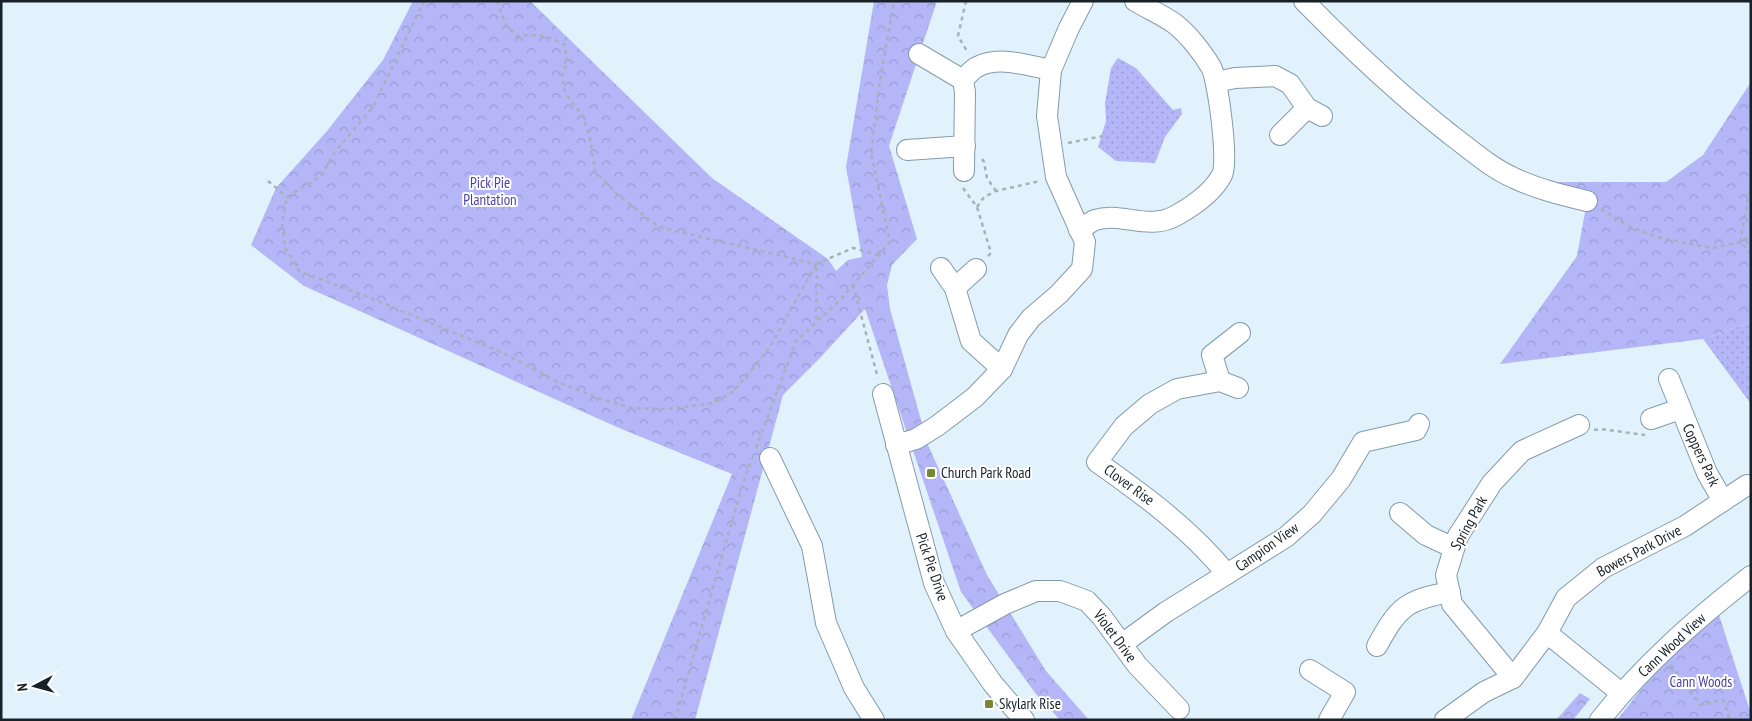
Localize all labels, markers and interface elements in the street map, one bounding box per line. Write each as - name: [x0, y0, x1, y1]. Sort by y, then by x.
- park label: Pick Pie Plantation: [463, 173, 517, 209]
- street label: Coppers Park: [1679, 420, 1724, 489]
- street label: Clover Rise: [1100, 460, 1158, 509]
- place label: Church Park Road: [941, 463, 1031, 482]
- marker: Church Park Road: [925, 467, 937, 479]
- street label: Spring Park: [1446, 492, 1491, 553]
- street label: Campion View: [1231, 518, 1302, 575]
- street label: Bowers Park Drive: [1593, 520, 1684, 581]
- street label: Pick Pie Drive: [912, 530, 953, 603]
- street label: Violet Drive: [1089, 605, 1141, 666]
- street label: Cann Wood View: [1634, 608, 1710, 681]
- north arrow: [10, 661, 60, 711]
- park label: Cann Woods: [1670, 672, 1732, 691]
- text: N: [13, 683, 31, 692]
- place label: Skylark Rise: [999, 694, 1061, 713]
- marker: Skylark Rise: [983, 698, 995, 710]

